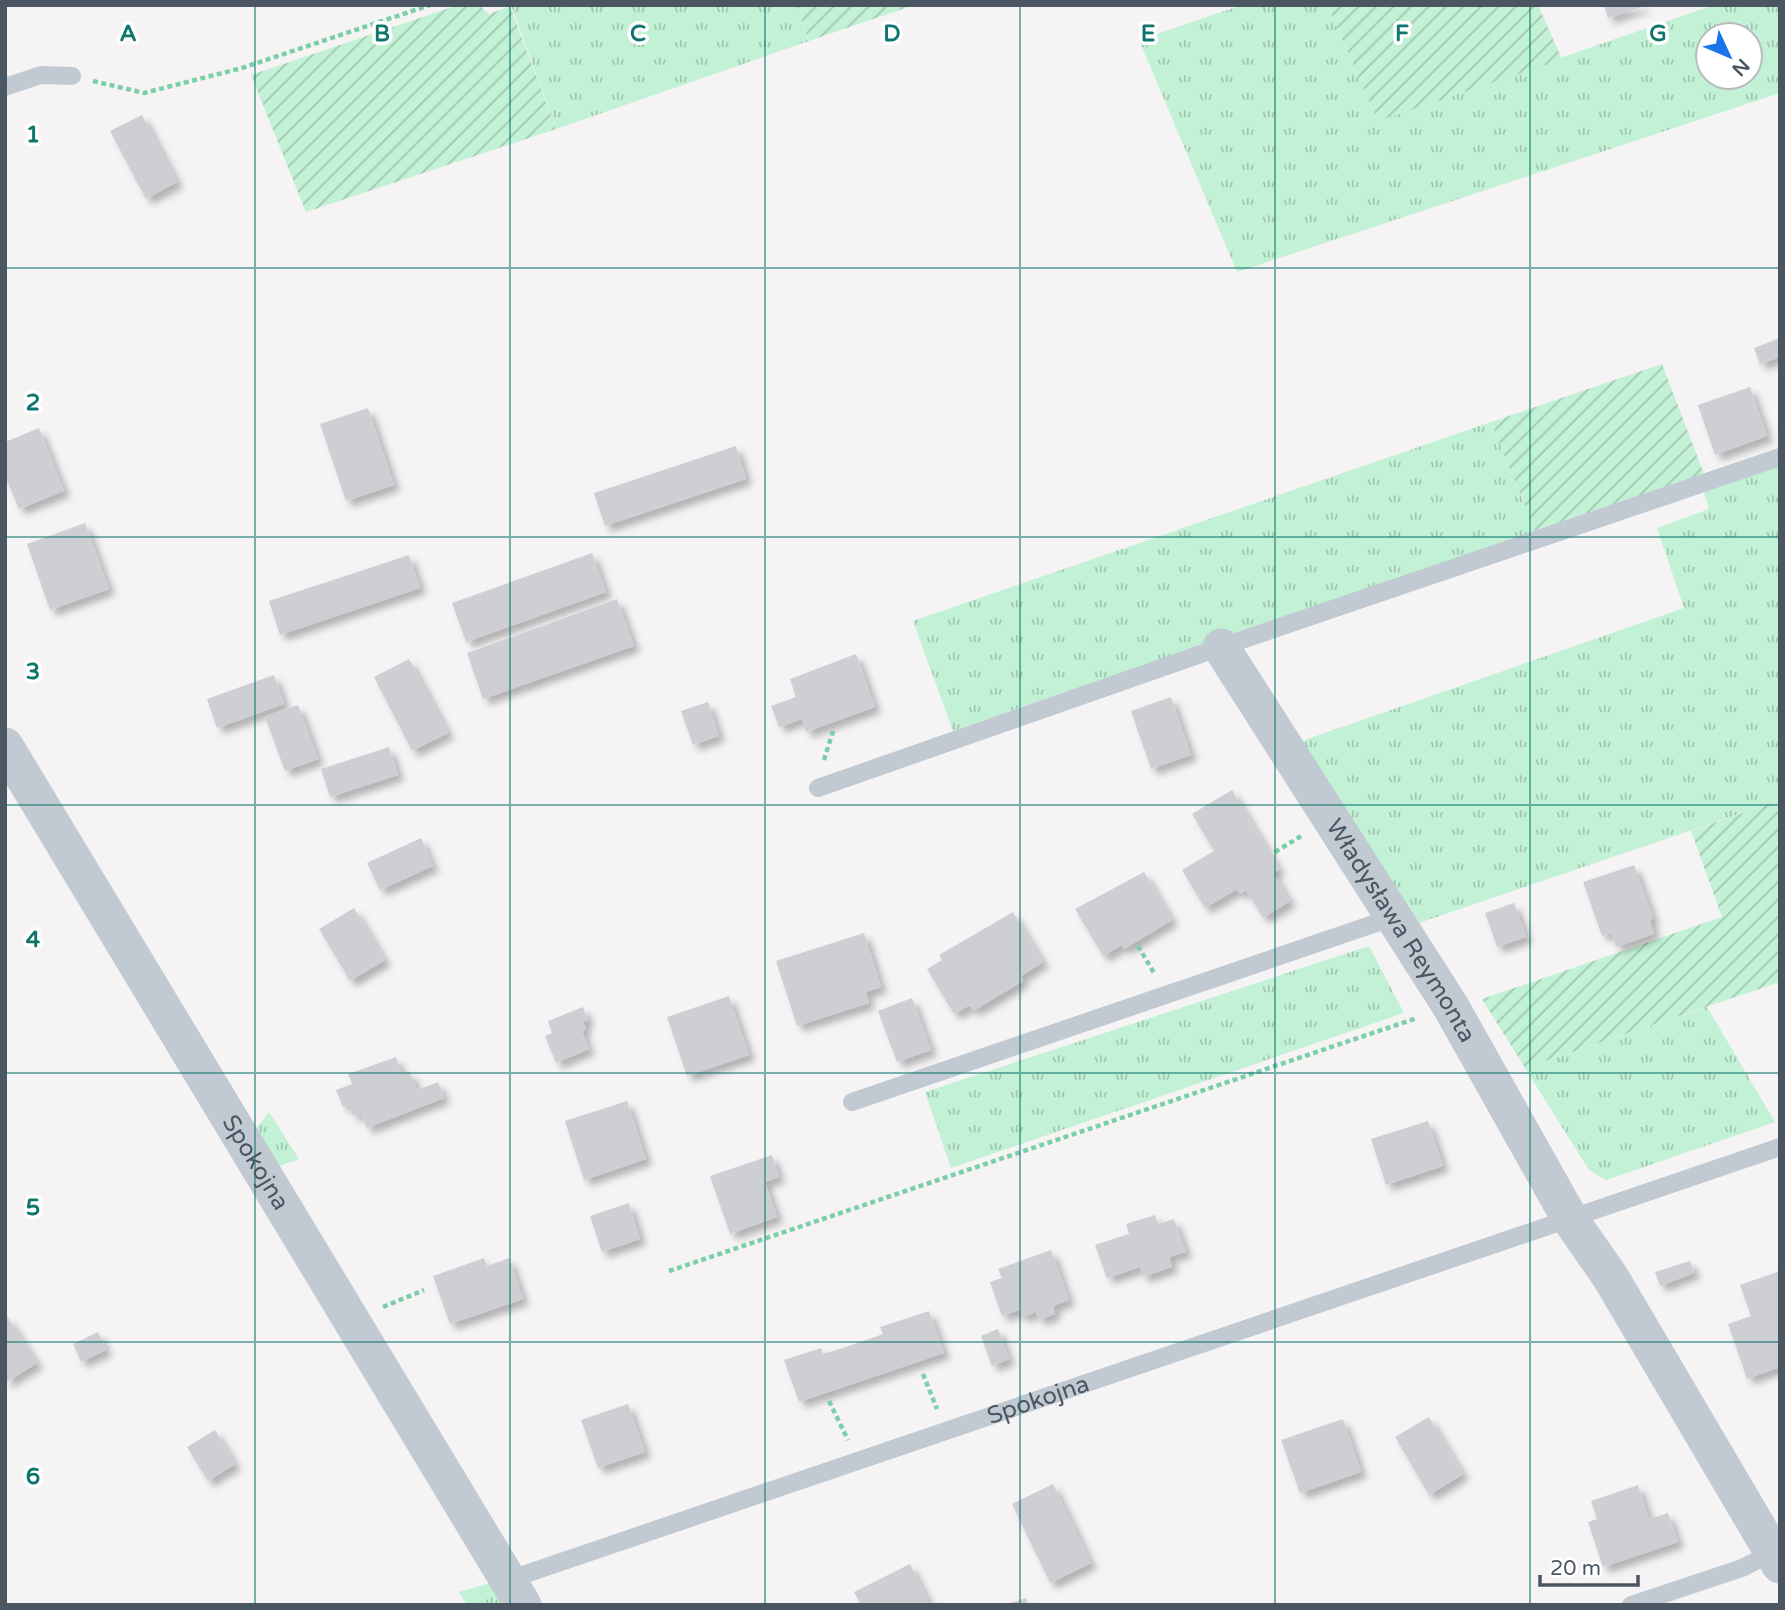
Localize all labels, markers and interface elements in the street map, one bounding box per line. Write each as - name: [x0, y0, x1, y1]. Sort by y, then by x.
- text: A: [119, 20, 137, 48]
- text: B: [374, 20, 390, 48]
- text: C: [630, 20, 646, 48]
- text: D: [883, 20, 901, 48]
- text: E: [1141, 20, 1155, 48]
- text: F: [1395, 20, 1409, 48]
- text: G: [1649, 20, 1667, 48]
- north arrow: [1694, 21, 1764, 91]
- text: N: [1727, 54, 1754, 80]
- text: 1: [26, 121, 40, 149]
- text: 2: [26, 389, 40, 417]
- text: 3: [26, 658, 40, 686]
- street label: Władysława Reymonta: [1320, 814, 1482, 1048]
- text: 4: [26, 926, 41, 954]
- street label: Spokojna: [216, 1110, 295, 1215]
- text: 5: [26, 1194, 40, 1222]
- street label: Spokojna: [983, 1369, 1093, 1431]
- text: 6: [26, 1463, 40, 1491]
- scale bar: [1540, 1544, 1638, 1588]
- text: 20 m: [1550, 1556, 1601, 1581]

